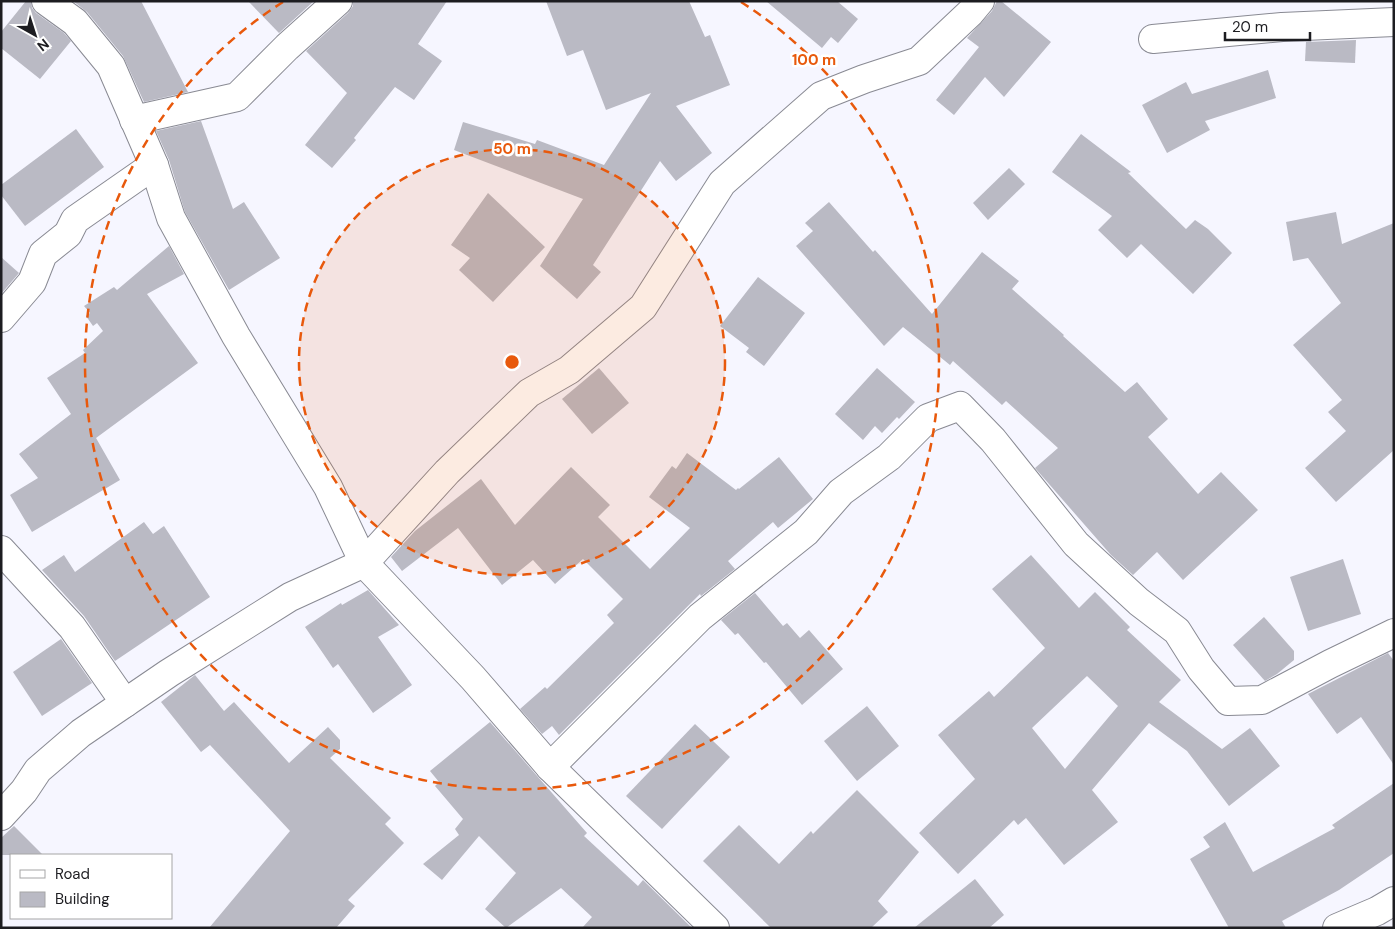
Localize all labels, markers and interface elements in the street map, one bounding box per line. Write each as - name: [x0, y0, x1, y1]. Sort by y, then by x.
- north arrow: [10, 10, 60, 60]
- scale bar: [1225, 10, 1310, 42]
- text: 20 m: [1232, 17, 1268, 37]
- text: N: [34, 35, 53, 55]
- text: 100 m: [792, 50, 836, 70]
- text: 50 m: [493, 139, 531, 159]
- centre of rings: [503, 353, 521, 371]
- legend: [10, 854, 172, 919]
- text: Road: [55, 864, 90, 884]
- text: Building: [55, 889, 110, 909]

